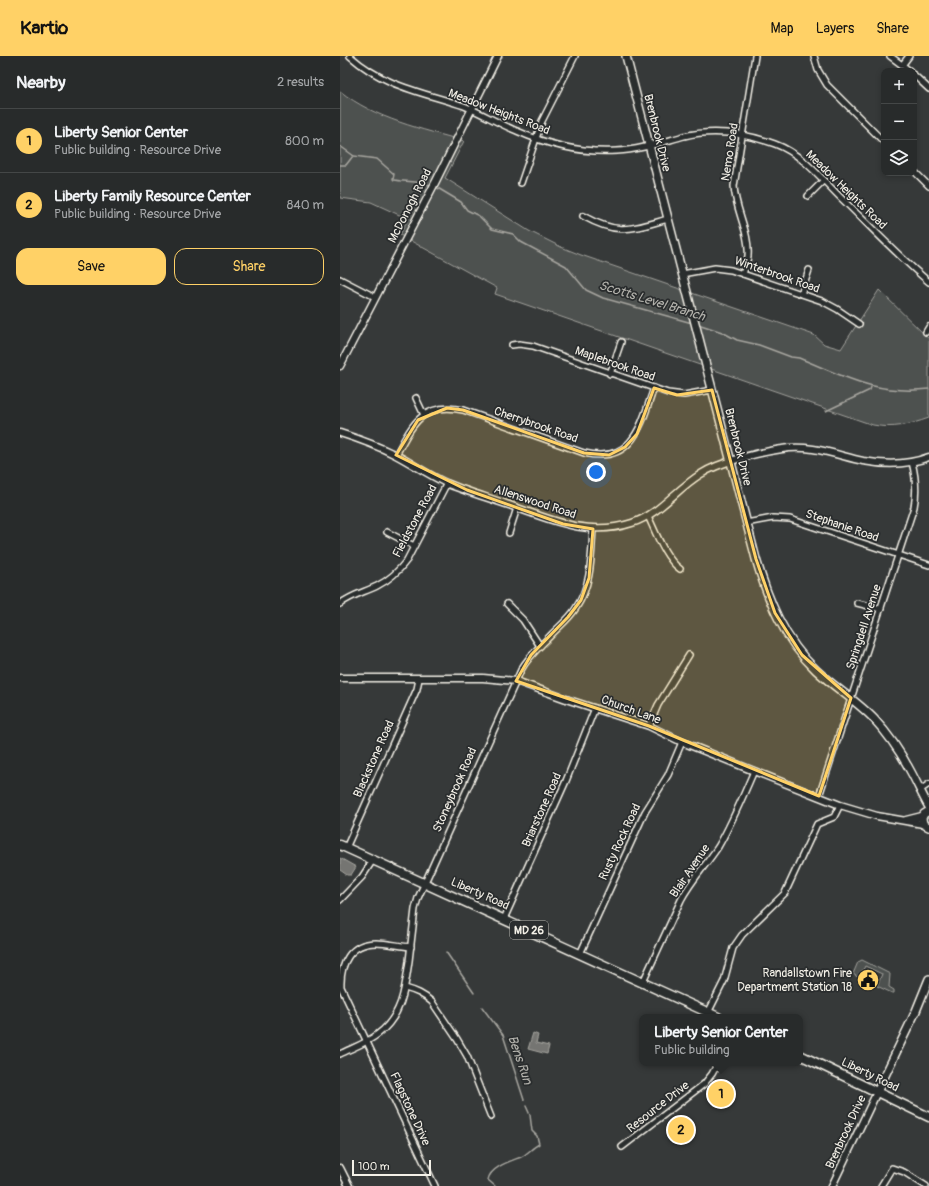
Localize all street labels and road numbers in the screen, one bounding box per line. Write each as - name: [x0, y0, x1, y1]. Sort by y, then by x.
- street label: Meadow Heights Road: [446, 86, 552, 138]
- street label: Brenbrook Drive: [640, 93, 674, 173]
- street label: Nemo Road: [718, 122, 742, 182]
- street label: Meadow Heights Road: [802, 147, 890, 233]
- street label: McDonogh Road: [385, 166, 435, 246]
- street label: Winterbrook Road: [732, 253, 822, 297]
- street label: Maplebrook Road: [573, 343, 657, 385]
- street label: Cherrybrook Road: [492, 404, 580, 446]
- street label: Brenbrook Drive: [721, 407, 755, 487]
- street label: Fieldstone Road: [389, 482, 441, 560]
- street label: Allenswood Road: [492, 482, 578, 522]
- street label: Stephanie Road: [803, 506, 881, 546]
- street label: Springdell Avenue: [843, 582, 885, 672]
- street label: Church Lane: [599, 692, 663, 728]
- street label: Blackstone Road: [350, 718, 398, 800]
- street label: Stoneybrook Road: [430, 745, 480, 835]
- street label: Briarstone Road: [519, 770, 565, 849]
- street label: Rusty Rock Road: [596, 801, 644, 883]
- street label: Blair Avenue: [667, 841, 713, 901]
- street label: Liberty Road: [448, 874, 512, 914]
- road number: MD 26: [510, 921, 548, 939]
- street label: Liberty Road: [839, 1055, 901, 1095]
- street label: Flagstone Drive: [386, 1070, 434, 1148]
- street label: Resource Drive: [624, 1078, 692, 1136]
- street label: Brenbrook Drive: [822, 1093, 870, 1171]

